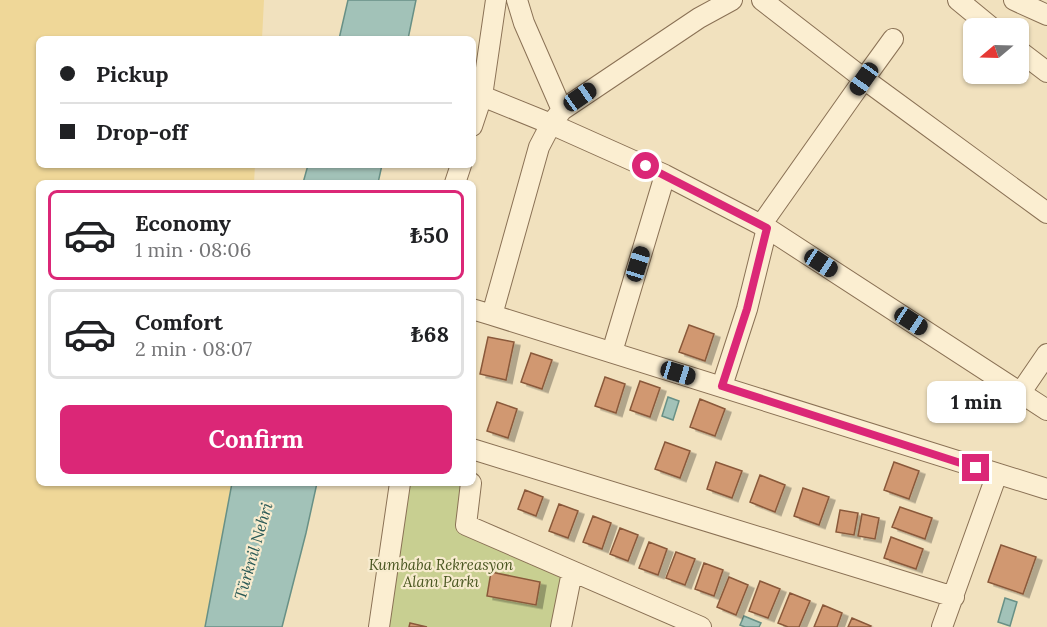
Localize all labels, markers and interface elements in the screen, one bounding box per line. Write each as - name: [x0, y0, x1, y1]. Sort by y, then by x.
- north arrow: [963, 18, 1029, 84]
- map controls: [963, 18, 1029, 84]
- car: [846, 59, 882, 99]
- text: Pickup: [96, 60, 169, 88]
- car: [560, 79, 600, 115]
- text: Drop-off: [96, 118, 188, 146]
- route start: [632, 152, 659, 179]
- icon: car: [63, 208, 117, 262]
- text: Economy: [135, 209, 231, 237]
- text: ₺50: [410, 221, 449, 249]
- text: 1 min · 08:06: [135, 237, 251, 262]
- car: [624, 244, 652, 284]
- car: [801, 246, 841, 280]
- car: [891, 304, 931, 338]
- icon: car: [63, 307, 117, 361]
- text: Comfort: [135, 308, 223, 336]
- text: ₺68: [411, 320, 449, 348]
- text: 2 min · 08:07: [135, 336, 252, 361]
- car: [658, 359, 698, 387]
- callout: 1 min: [926, 381, 1026, 423]
- text: 1 min: [951, 389, 1002, 414]
- button: Confirm: [60, 405, 452, 474]
- route end: [962, 454, 989, 481]
- water label: Türknil Nehri: [230, 500, 276, 602]
- park label: Kumbaba Rekreasyon Alanı Parkı: [369, 555, 514, 591]

